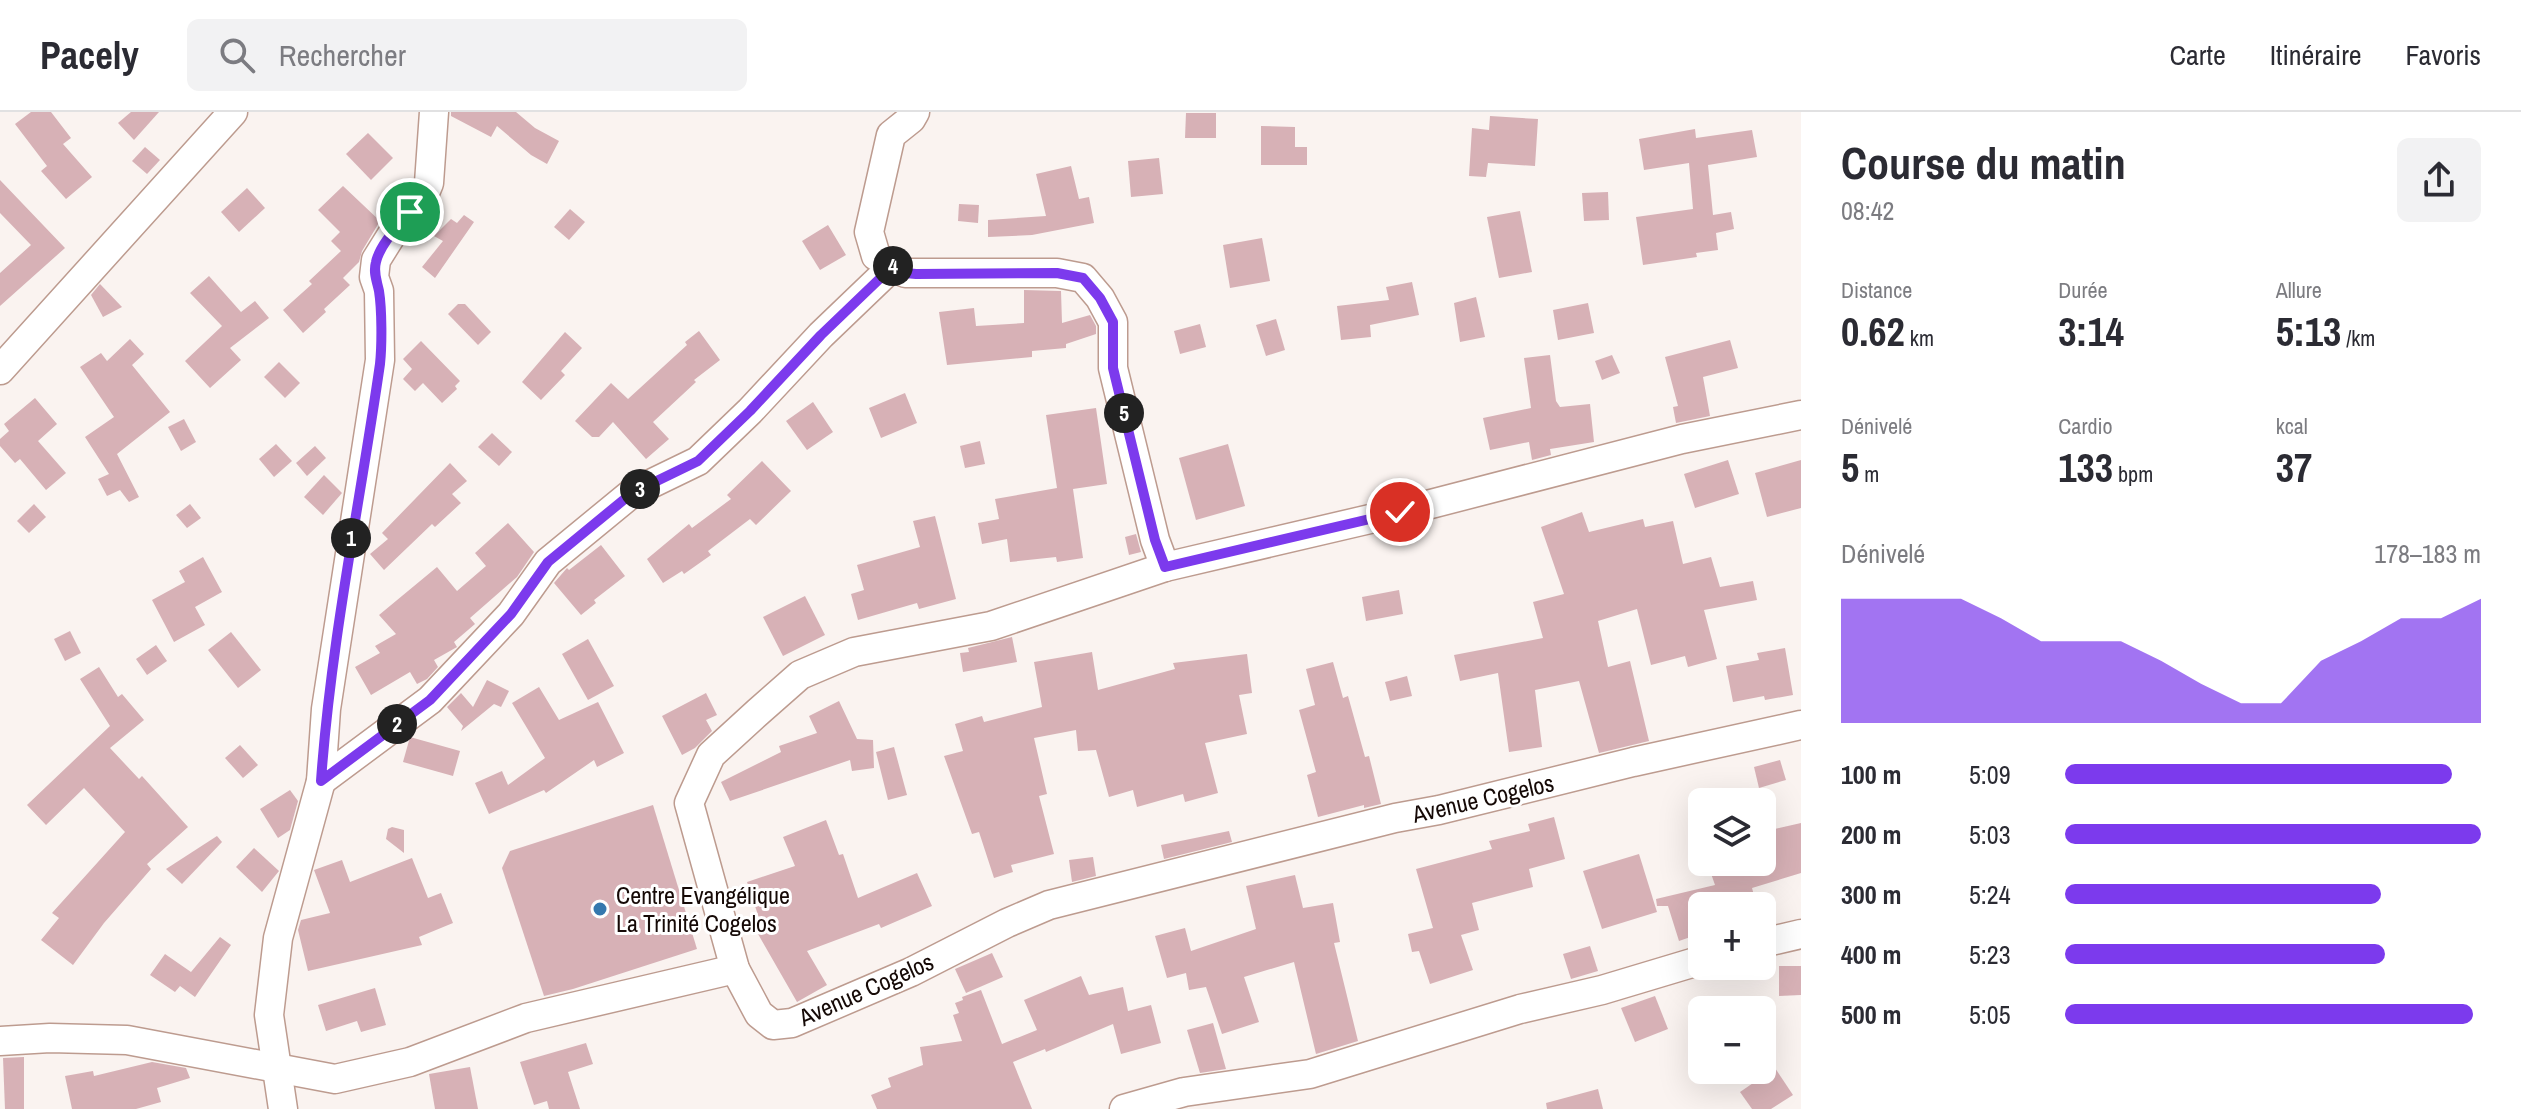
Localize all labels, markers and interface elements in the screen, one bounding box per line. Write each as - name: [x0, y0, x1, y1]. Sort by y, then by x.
- search box: [187, 19, 747, 91]
- text: Pacely: [40, 30, 139, 81]
- icon: search: [215, 33, 259, 77]
- text: Rechercher: [279, 35, 406, 75]
- text: Carte: [2170, 36, 2226, 74]
- text: Itinéraire: [2270, 36, 2362, 74]
- text: Favoris: [2406, 36, 2481, 74]
- text: Course du matin: [1841, 133, 2126, 193]
- button: share: [2397, 138, 2481, 222]
- pin: [376, 178, 444, 246]
- icon: arrive: [388, 190, 432, 234]
- text: 08:42: [1841, 193, 1894, 228]
- pin: 4: [873, 246, 913, 286]
- text: 4: [888, 251, 898, 281]
- text: Distance: [1841, 275, 1912, 305]
- text: Durée: [2058, 275, 2107, 305]
- text: Allure: [2276, 275, 2322, 305]
- text: 0.62: [1841, 305, 1905, 358]
- text: 3:14: [2058, 305, 2124, 358]
- text: 5:13: [2276, 305, 2341, 358]
- text: km: [1905, 323, 1934, 353]
- text: /km: [2341, 323, 2375, 353]
- pin: 5: [1104, 393, 1144, 433]
- text: 5: [1119, 398, 1129, 428]
- text: Dénivelé: [1841, 411, 1912, 441]
- text: Cardio: [2058, 411, 2112, 441]
- text: kcal: [2276, 411, 2308, 441]
- text: 5: [1841, 441, 1859, 494]
- text: 133: [2058, 441, 2113, 494]
- text: 37: [2276, 441, 2312, 494]
- text: m: [1859, 459, 1879, 489]
- text: bpm: [2113, 459, 2153, 489]
- pin: 3: [620, 469, 660, 509]
- text: 3: [635, 474, 645, 504]
- pin: [1366, 478, 1434, 546]
- icon: check: [1378, 490, 1422, 534]
- pin: 1: [331, 518, 371, 558]
- text: 1: [346, 523, 356, 553]
- text: Dénivelé: [1841, 536, 1925, 571]
- text: 178–183 m: [2374, 536, 2481, 571]
- pin: 2: [377, 704, 417, 744]
- text: 2: [392, 709, 402, 739]
- text: 100 m: [1841, 757, 1901, 792]
- text: 5:09: [1969, 757, 2011, 792]
- street label: Avenue Cogelos: [1408, 766, 1557, 830]
- map controls: [1688, 788, 1776, 1084]
- button: layers: [1688, 788, 1776, 876]
- text: 200 m: [1841, 817, 1901, 852]
- text: 5:03: [1969, 817, 2011, 852]
- text: 300 m: [1841, 877, 1901, 912]
- text: 5:24: [1969, 877, 2011, 912]
- place label: Centre Evangélique La Trinité Cogelos: [616, 879, 790, 939]
- button: +: [1688, 892, 1776, 980]
- marker: Centre Evangélique La Trinité Cogelos: [591, 900, 609, 918]
- text: 400 m: [1841, 937, 1901, 972]
- text: 5:23: [1969, 937, 2011, 972]
- street label: Avenue Cogelos: [793, 945, 938, 1033]
- button: −: [1688, 996, 1776, 1084]
- text: 500 m: [1841, 997, 1901, 1032]
- text: 5:05: [1969, 997, 2011, 1032]

